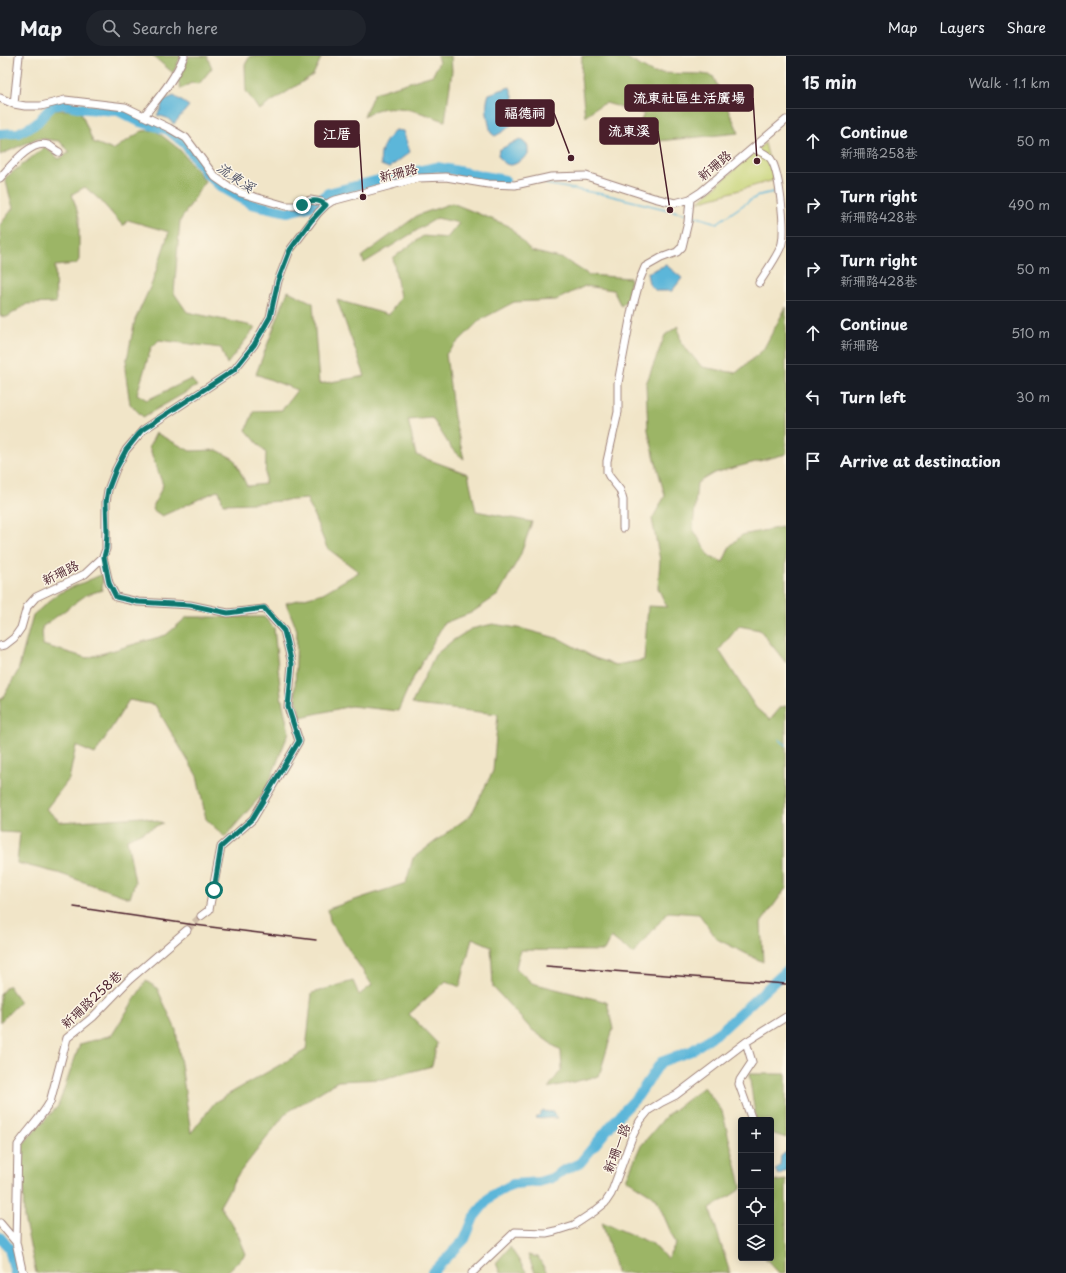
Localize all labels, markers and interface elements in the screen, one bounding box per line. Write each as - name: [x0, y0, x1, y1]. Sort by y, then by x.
- search box: [86, 10, 366, 46]
- text: Map: [20, 14, 62, 42]
- text: Search here: [132, 16, 218, 39]
- icon: search: [100, 17, 122, 39]
- text: Map: [888, 17, 918, 38]
- text: Layers: [940, 17, 985, 38]
- text: Share: [1007, 17, 1046, 38]
- text: 15 min: [802, 69, 857, 95]
- text: Walk · 1.1 km: [969, 73, 1050, 92]
- callout: 流東社區生活廣場: [625, 85, 753, 111]
- text: 流東社區生活廣場: [633, 87, 745, 108]
- callout: 福德祠: [496, 100, 554, 126]
- text: 福德祠: [504, 102, 546, 123]
- callout: 流東溪: [600, 118, 658, 144]
- text: 流東溪: [608, 120, 650, 141]
- text: Continue: [840, 120, 908, 143]
- callout: 江厝: [315, 121, 359, 147]
- text: 江厝: [323, 123, 351, 144]
- icon: ahead: [802, 130, 824, 152]
- text: 50 m: [1016, 131, 1050, 150]
- text: 新珊路258巷: [840, 143, 918, 162]
- street label: 新珊路: [693, 145, 735, 185]
- water label: 流東溪: [213, 157, 260, 198]
- street label: 新珊路: [377, 158, 419, 186]
- text: Turn right: [840, 184, 917, 207]
- icon: right: [802, 194, 824, 216]
- text: 490 m: [1008, 195, 1050, 214]
- route end: [293, 196, 311, 214]
- text: 新珊路428巷: [840, 207, 917, 226]
- text: Turn right: [840, 248, 917, 271]
- icon: right: [802, 258, 824, 280]
- text: 50 m: [1016, 259, 1050, 278]
- text: 新珊路428巷: [840, 271, 917, 290]
- text: Continue: [840, 312, 908, 335]
- icon: ahead: [802, 322, 824, 344]
- text: 510 m: [1011, 323, 1050, 342]
- text: 新珊路: [840, 335, 879, 354]
- text: Turn left: [840, 385, 906, 408]
- icon: left: [802, 386, 824, 408]
- text: 30 m: [1016, 387, 1050, 406]
- text: Arrive at destination: [840, 449, 1001, 472]
- icon: arrive: [802, 450, 824, 472]
- street label: 新珊路: [38, 555, 82, 589]
- route start: [205, 881, 223, 899]
- street label: 新珊路258巷: [56, 966, 126, 1032]
- map controls: [738, 1117, 774, 1261]
- button: +: [738, 1117, 774, 1153]
- street label: 新珊一路: [598, 1120, 634, 1176]
- button: −: [738, 1153, 774, 1189]
- button: locate: [738, 1189, 774, 1225]
- button: layers: [738, 1225, 774, 1261]

